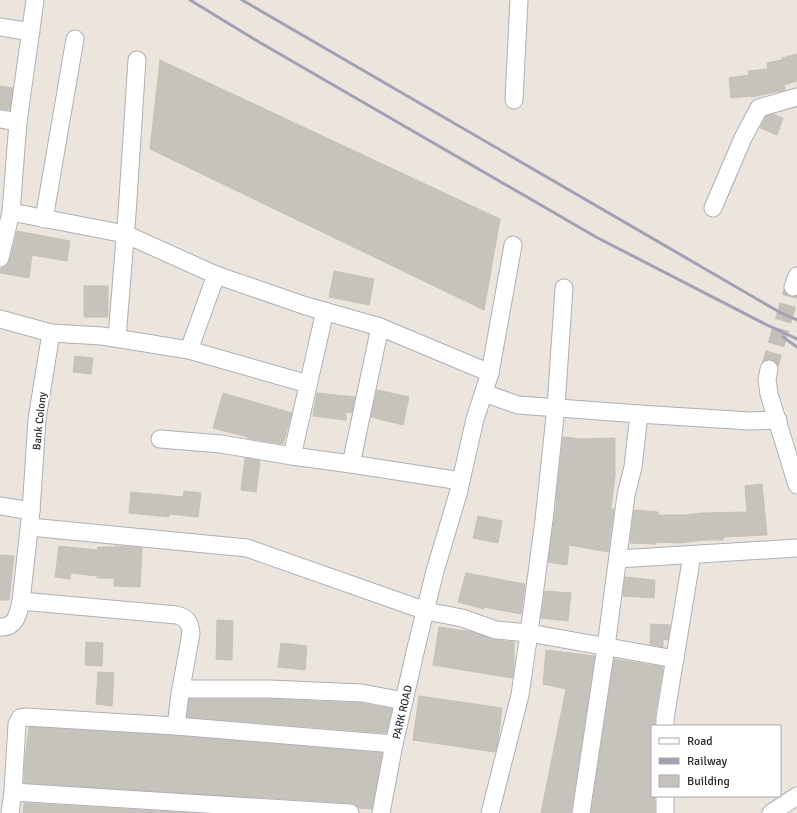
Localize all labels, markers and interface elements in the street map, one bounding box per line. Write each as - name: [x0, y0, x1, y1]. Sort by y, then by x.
- street label: Bank Colony: [30, 391, 49, 451]
- street label: PARK ROAD: [390, 684, 415, 741]
- legend: [651, 725, 781, 797]
- text: Road: [687, 734, 713, 749]
- text: Railway: [687, 754, 727, 769]
- text: Building: [687, 774, 730, 789]

